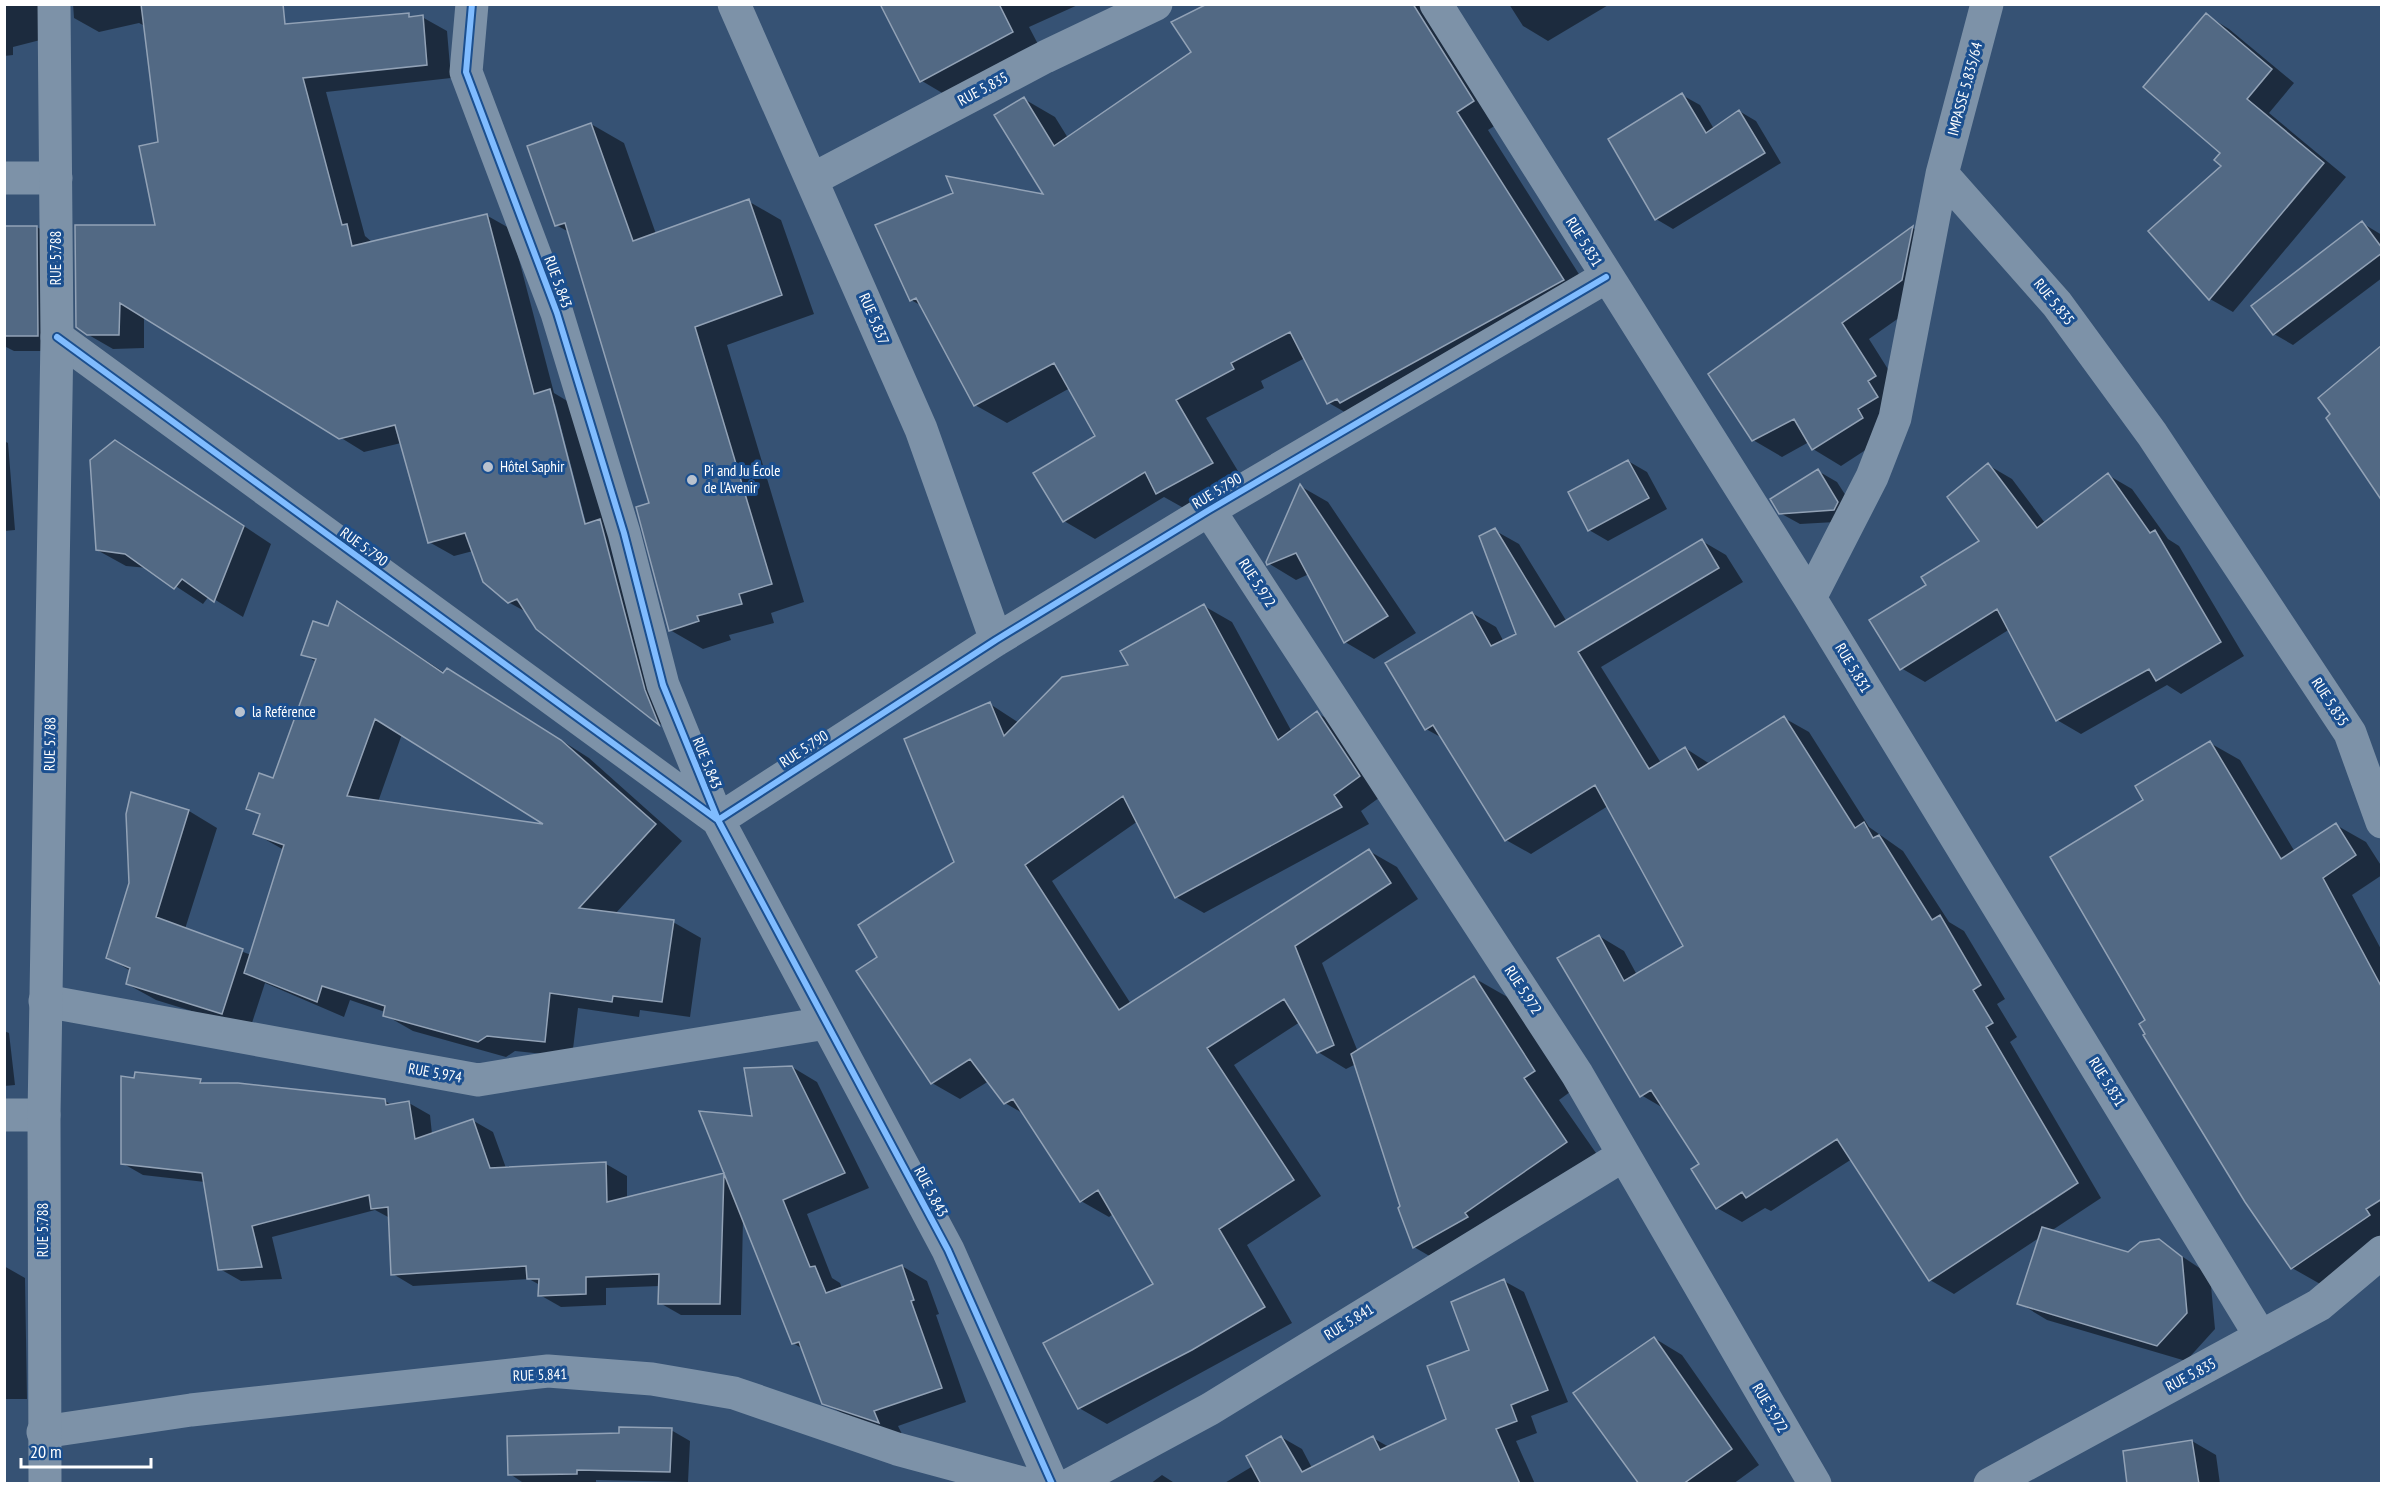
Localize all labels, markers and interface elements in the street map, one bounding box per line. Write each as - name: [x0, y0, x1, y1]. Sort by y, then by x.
- street label: IMPASSE 5.835/64: [1943, 40, 1986, 138]
- street label: RUE 5.835: [954, 67, 1011, 110]
- street label: RUE 5.831: [1562, 214, 1607, 270]
- street label: RUE 5.788: [46, 231, 65, 285]
- street label: RUE 5.843: [540, 253, 577, 311]
- street label: RUE 5.835: [2030, 275, 2079, 329]
- street label: RUE 5.837: [855, 290, 894, 348]
- place label: Hôtel Saphir: [500, 457, 565, 476]
- marker: Hôtel Saphir: [481, 460, 495, 474]
- place label: Pi and Ju École de l'Avenir: [704, 461, 780, 497]
- street label: RUE 5.790: [1189, 468, 1245, 513]
- marker: Pi and Ju École de l'Avenir: [685, 473, 699, 487]
- street label: RUE 5.790: [337, 523, 392, 570]
- street label: RUE 5.972: [1235, 555, 1280, 611]
- street label: RUE 5.831: [1831, 640, 1876, 696]
- street label: RUE 5.835: [2308, 674, 2353, 730]
- place label: la Reférence: [252, 702, 316, 721]
- marker: la Reférence: [233, 705, 247, 719]
- street label: RUE 5.788: [40, 717, 59, 771]
- street label: RUE 5.790: [776, 726, 832, 771]
- street label: RUE 5.843: [688, 734, 726, 792]
- street label: RUE 5.972: [1501, 962, 1546, 1018]
- street label: RUE 5.831: [2085, 1054, 2130, 1110]
- street label: RUE 5.974: [407, 1058, 464, 1087]
- street label: RUE 5.843: [910, 1163, 953, 1220]
- street label: RUE 5.788: [33, 1203, 52, 1257]
- street label: RUE 5.841: [1321, 1299, 1377, 1344]
- street label: RUE 5.835: [2162, 1353, 2219, 1396]
- street label: RUE 5.841: [513, 1364, 567, 1385]
- street label: RUE 5.972: [1748, 1380, 1793, 1436]
- scale bar: [21, 1431, 152, 1469]
- text: 20 m: [30, 1440, 62, 1463]

